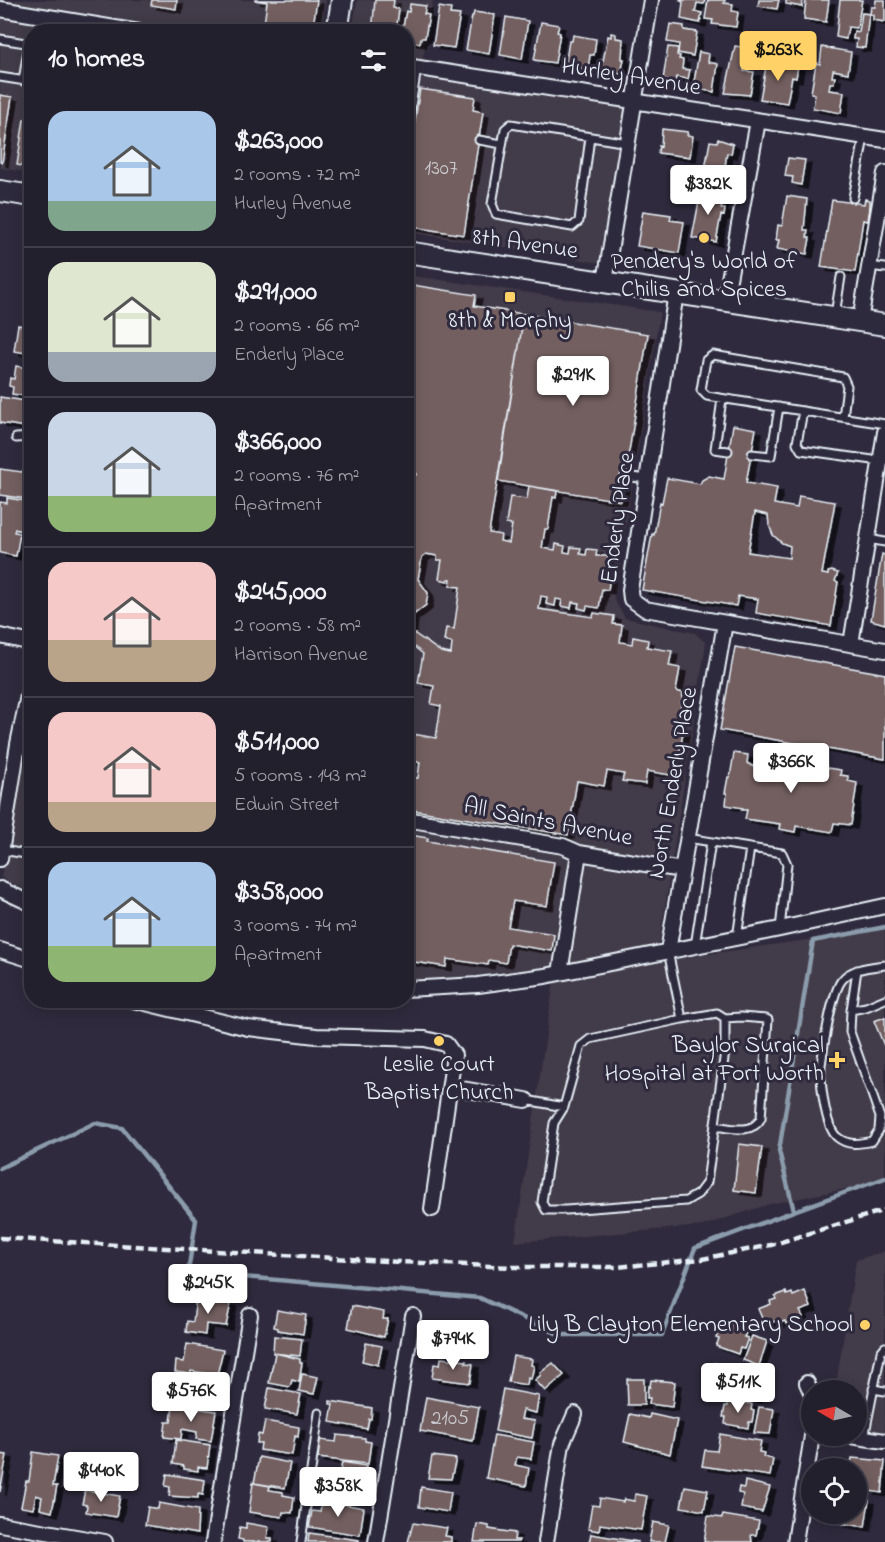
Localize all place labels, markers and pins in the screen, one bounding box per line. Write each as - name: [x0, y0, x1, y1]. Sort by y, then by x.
- pin: $263K: [736, 31, 820, 82]
- pin: $382K: [666, 165, 750, 216]
- marker: Pendery's World of Chilis and Spices: [697, 231, 711, 245]
- place label: Pendery's World of Chilis and Spices: [611, 245, 798, 308]
- marker: 8th & Morphy: [503, 290, 517, 304]
- place label: 8th & Morphy: [449, 304, 572, 340]
- pin: $291K: [531, 356, 615, 407]
- pin: $366K: [749, 743, 833, 794]
- place label: Baylor Surgical Hospital at Fort Worth: [605, 1029, 824, 1092]
- marker: Leslie Court Baptist Church: [432, 1034, 446, 1048]
- place label: Leslie Court Baptist Church: [364, 1048, 513, 1111]
- marker: Baylor Surgical Hospital at Fort Worth: [828, 1051, 846, 1069]
- pin: $245K: [166, 1264, 250, 1315]
- place label: Lily B Clayton Elementary School: [528, 1308, 853, 1344]
- marker: Lily B Clayton Elementary School: [858, 1318, 872, 1332]
- pin: $794K: [411, 1320, 495, 1371]
- pin: $511K: [696, 1363, 780, 1414]
- pin: $576K: [149, 1372, 233, 1423]
- pin: $440K: [59, 1452, 143, 1503]
- pin: $358K: [296, 1467, 380, 1518]

